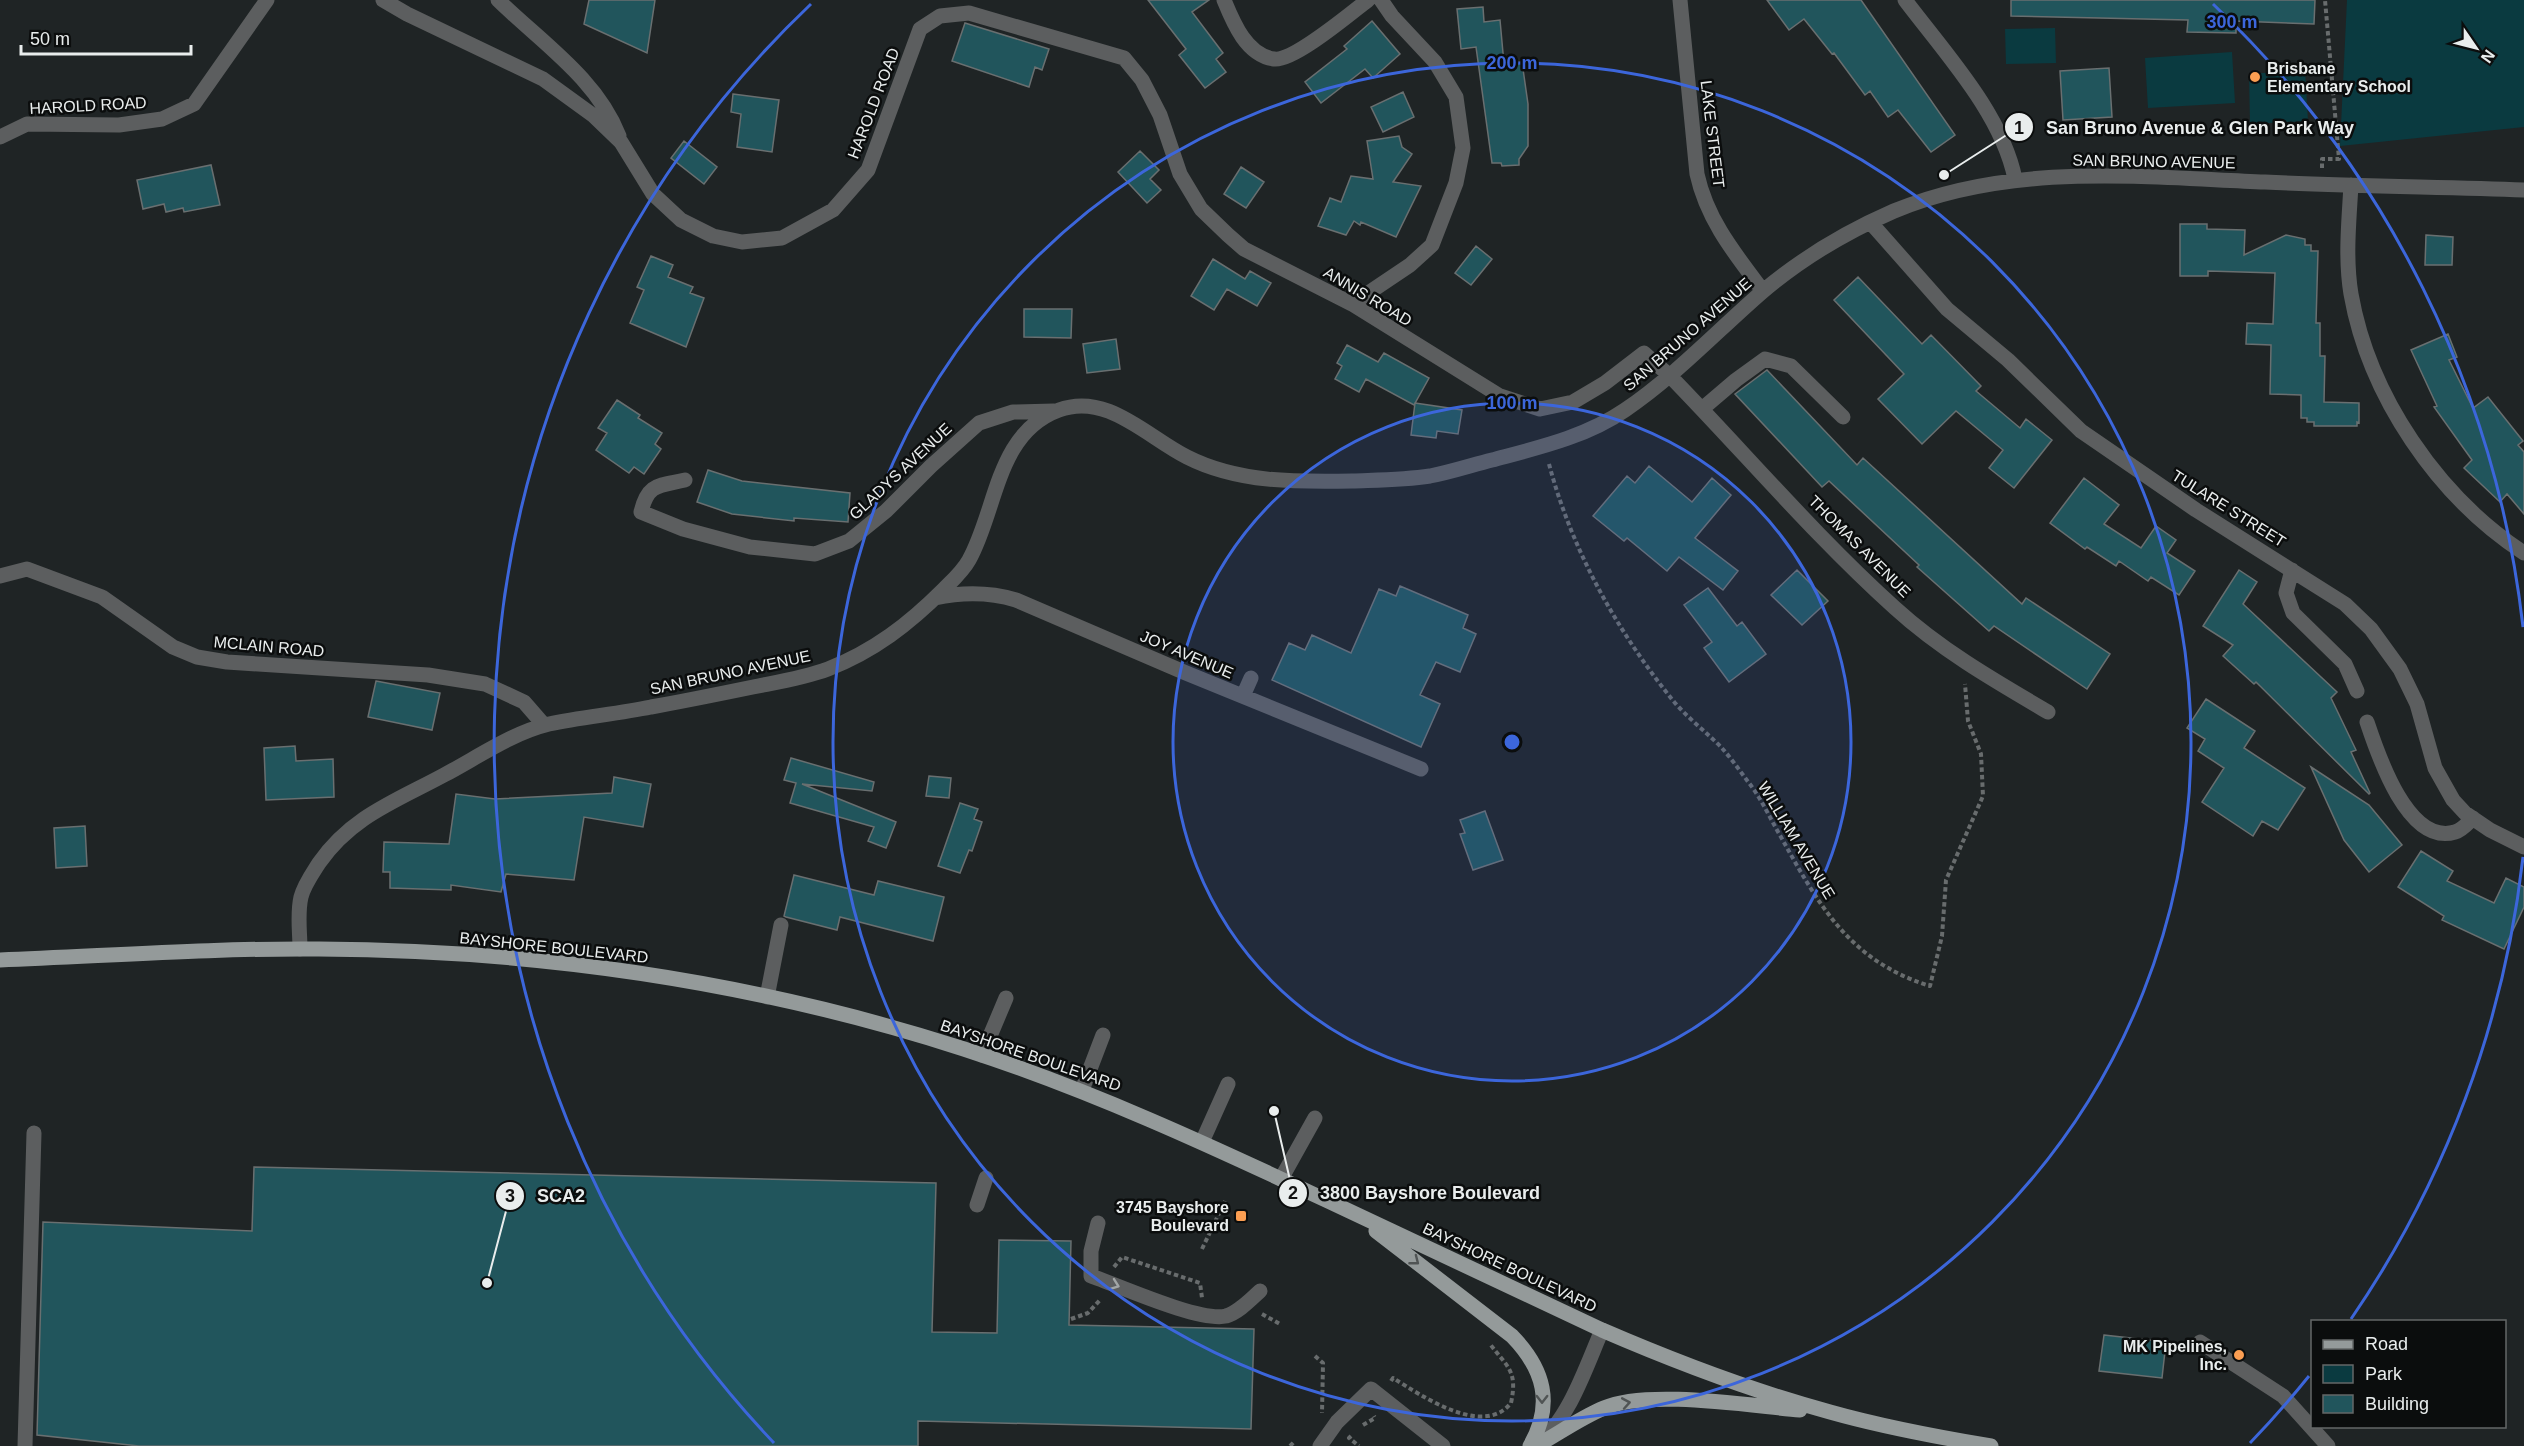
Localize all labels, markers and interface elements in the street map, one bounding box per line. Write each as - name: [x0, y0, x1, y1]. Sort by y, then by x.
- text: 300 m: [2206, 12, 2258, 32]
- scale bar: [21, 18, 190, 56]
- north arrow: [2446, 18, 2506, 78]
- text: 50 m: [30, 29, 70, 49]
- street label: HAROLD ROAD: [845, 45, 902, 161]
- text: N: [2478, 47, 2498, 66]
- text: 200 m: [1486, 53, 1538, 73]
- place label: Brisbane Elementary School: [2267, 60, 2411, 95]
- marker: Brisbane Elementary School: [2248, 70, 2262, 84]
- street label: LAKE STREET: [1697, 79, 1728, 189]
- street label: HAROLD ROAD: [29, 94, 147, 117]
- callout: San Bruno Avenue & Glen Park Way: [2004, 109, 2367, 145]
- text: 1: [2014, 118, 2024, 138]
- text: San Bruno Avenue & Glen Park Way: [2046, 118, 2354, 138]
- street label: SAN BRUNO AVENUE: [2072, 152, 2236, 171]
- street label: ANNIS ROAD: [1321, 263, 1415, 329]
- street label: SAN BRUNO AVENUE: [1620, 274, 1755, 394]
- text: 100 m: [1486, 393, 1538, 413]
- street label: GLADYS AVENUE: [846, 420, 955, 523]
- street label: TULARE STREET: [2169, 467, 2289, 550]
- street label: THOMAS AVENUE: [1805, 492, 1914, 601]
- street label: JOY AVENUE: [1138, 627, 1236, 682]
- street label: MCLAIN ROAD: [213, 633, 325, 660]
- street label: SAN BRUNO AVENUE: [648, 647, 812, 698]
- centre of rings: [1502, 732, 1522, 752]
- street label: WILLIAM AVENUE: [1755, 778, 1838, 902]
- street label: BAYSHORE BOULEVARD: [459, 929, 649, 966]
- street label: BAYSHORE BOULEVARD: [938, 1017, 1123, 1094]
- callout: 3800 Bayshore Boulevard: [1278, 1175, 1552, 1211]
- callout: SCA2: [495, 1178, 597, 1214]
- text: 2: [1288, 1183, 1298, 1203]
- text: 3800 Bayshore Boulevard: [1320, 1183, 1540, 1203]
- text: 3: [505, 1186, 515, 1206]
- text: SCA2: [537, 1186, 585, 1206]
- place label: 3745 Bayshore Boulevard: [1116, 1199, 1229, 1234]
- marker: 3745 Bayshore Boulevard: [1234, 1209, 1248, 1223]
- street label: BAYSHORE BOULEVARD: [1420, 1220, 1599, 1315]
- one-way arrow: [1408, 1253, 1419, 1264]
- one-way arrow: [1109, 1277, 1120, 1290]
- legend: [2311, 1320, 2506, 1428]
- text: Road: [2365, 1334, 2408, 1354]
- place label: MK Pipelines, Inc.: [2123, 1338, 2227, 1373]
- marker: MK Pipelines, Inc.: [2232, 1348, 2246, 1362]
- text: Park: [2365, 1364, 2403, 1384]
- one-way arrow: [1536, 1394, 1548, 1403]
- text: Building: [2365, 1394, 2429, 1414]
- one-way arrow: [1620, 1397, 1630, 1410]

